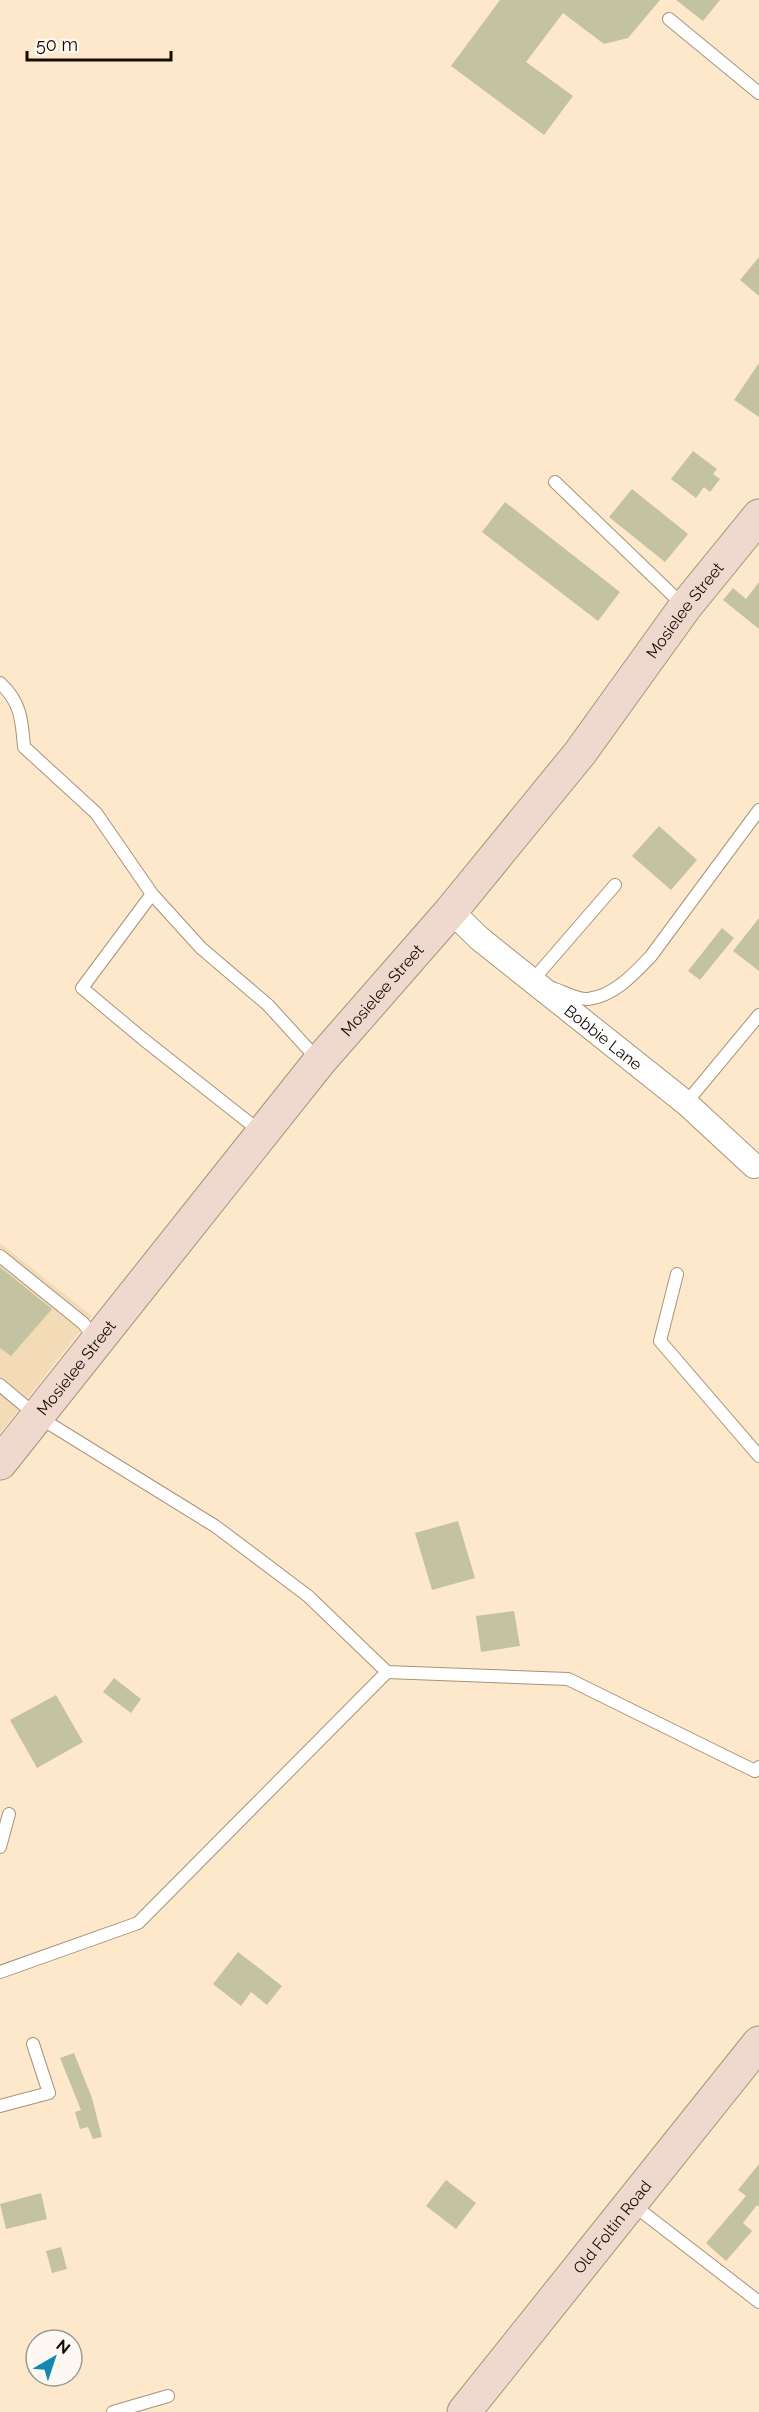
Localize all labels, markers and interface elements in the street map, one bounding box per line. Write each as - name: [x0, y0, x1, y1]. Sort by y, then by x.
- scale bar: [27, 24, 171, 62]
- text: 50 m: [36, 34, 78, 55]
- street label: Mosielee Street: [642, 558, 728, 662]
- street label: Mosielee Street: [337, 940, 428, 1040]
- street label: Bobbie Lane: [561, 1001, 646, 1074]
- street label: Mosielee Street: [32, 1316, 120, 1419]
- street label: Old Foltin Road: [569, 2176, 655, 2277]
- north arrow: [24, 2328, 84, 2388]
- text: N: [52, 2336, 74, 2358]

